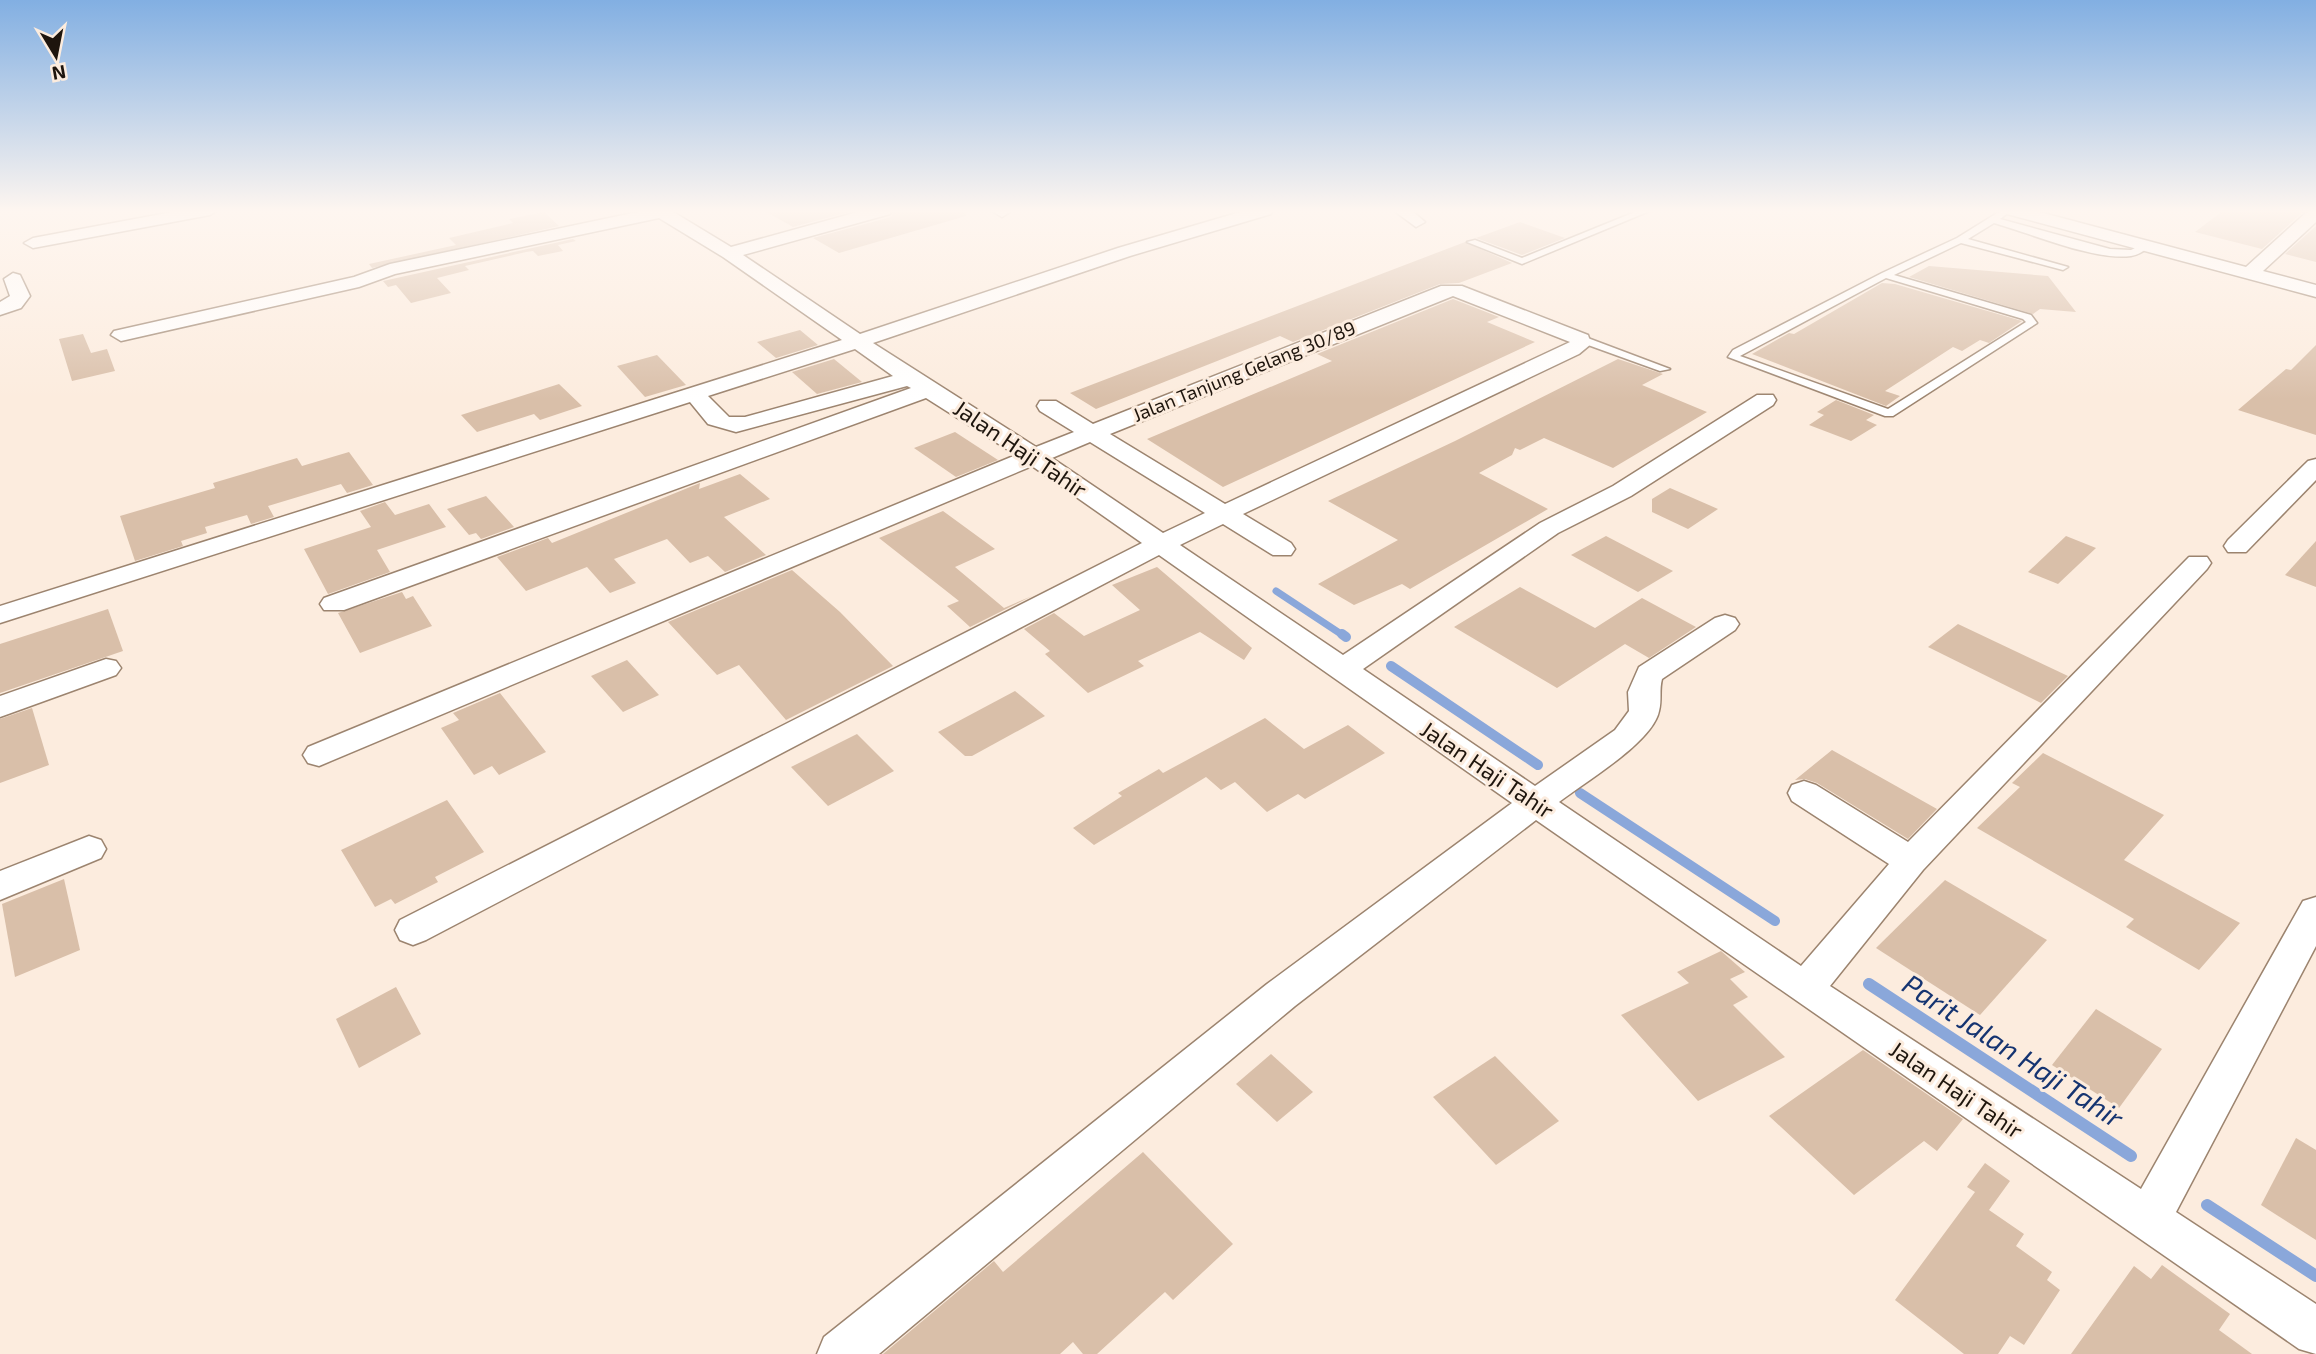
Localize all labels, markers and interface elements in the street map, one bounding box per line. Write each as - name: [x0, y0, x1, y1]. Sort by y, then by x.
- north arrow: [21, 21, 91, 91]
- text: N: [50, 61, 68, 86]
- street label: Jalan Tanjung Gelang 30/89: [1129, 315, 1359, 426]
- street label: Jalan Haji Tahir: [949, 393, 1092, 503]
- street label: Jalan Haji Tahir: [1416, 714, 1559, 824]
- water label: Parit Jalan Haji Tahir: [1896, 967, 2130, 1135]
- street label: Jalan Haji Tahir: [1884, 1035, 2028, 1145]

